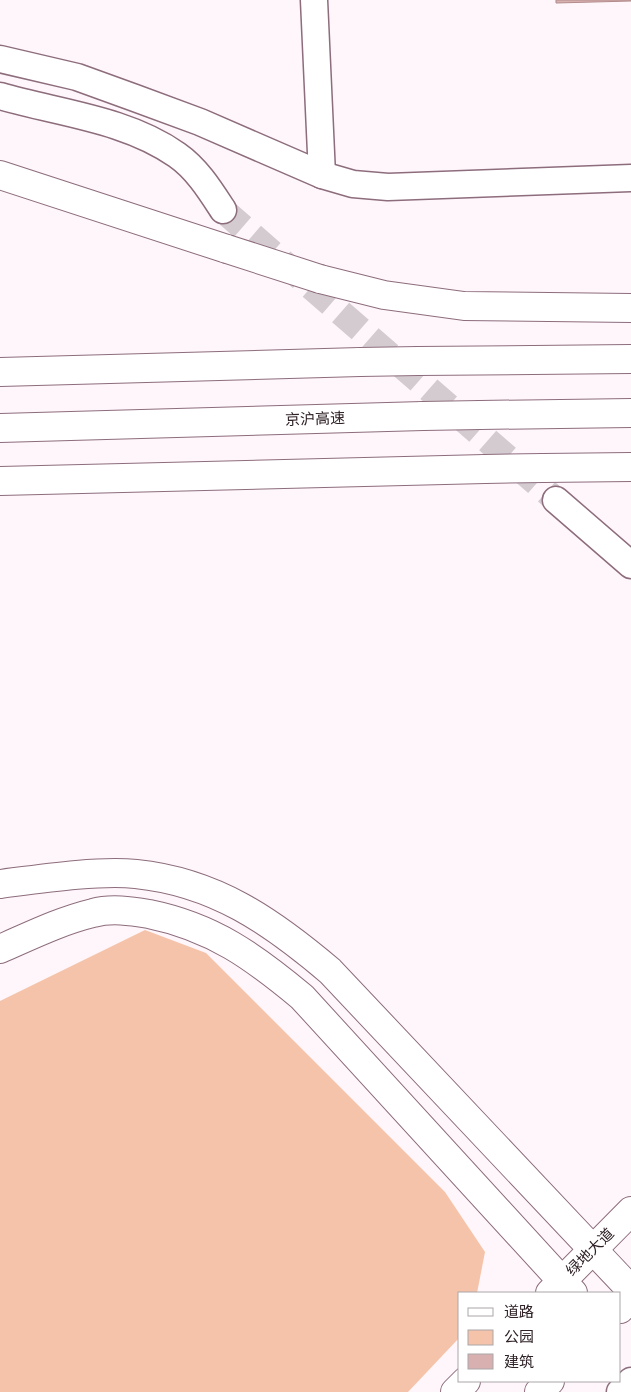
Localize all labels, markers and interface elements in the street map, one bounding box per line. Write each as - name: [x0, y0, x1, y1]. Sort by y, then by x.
- street label: 京沪高速: [285, 408, 345, 428]
- street label: 绿地大道: [562, 1224, 617, 1279]
- legend: [458, 1292, 621, 1382]
- text: 道路: [504, 1302, 534, 1320]
- text: 公园: [504, 1327, 534, 1345]
- text: 建筑: [504, 1352, 534, 1370]

